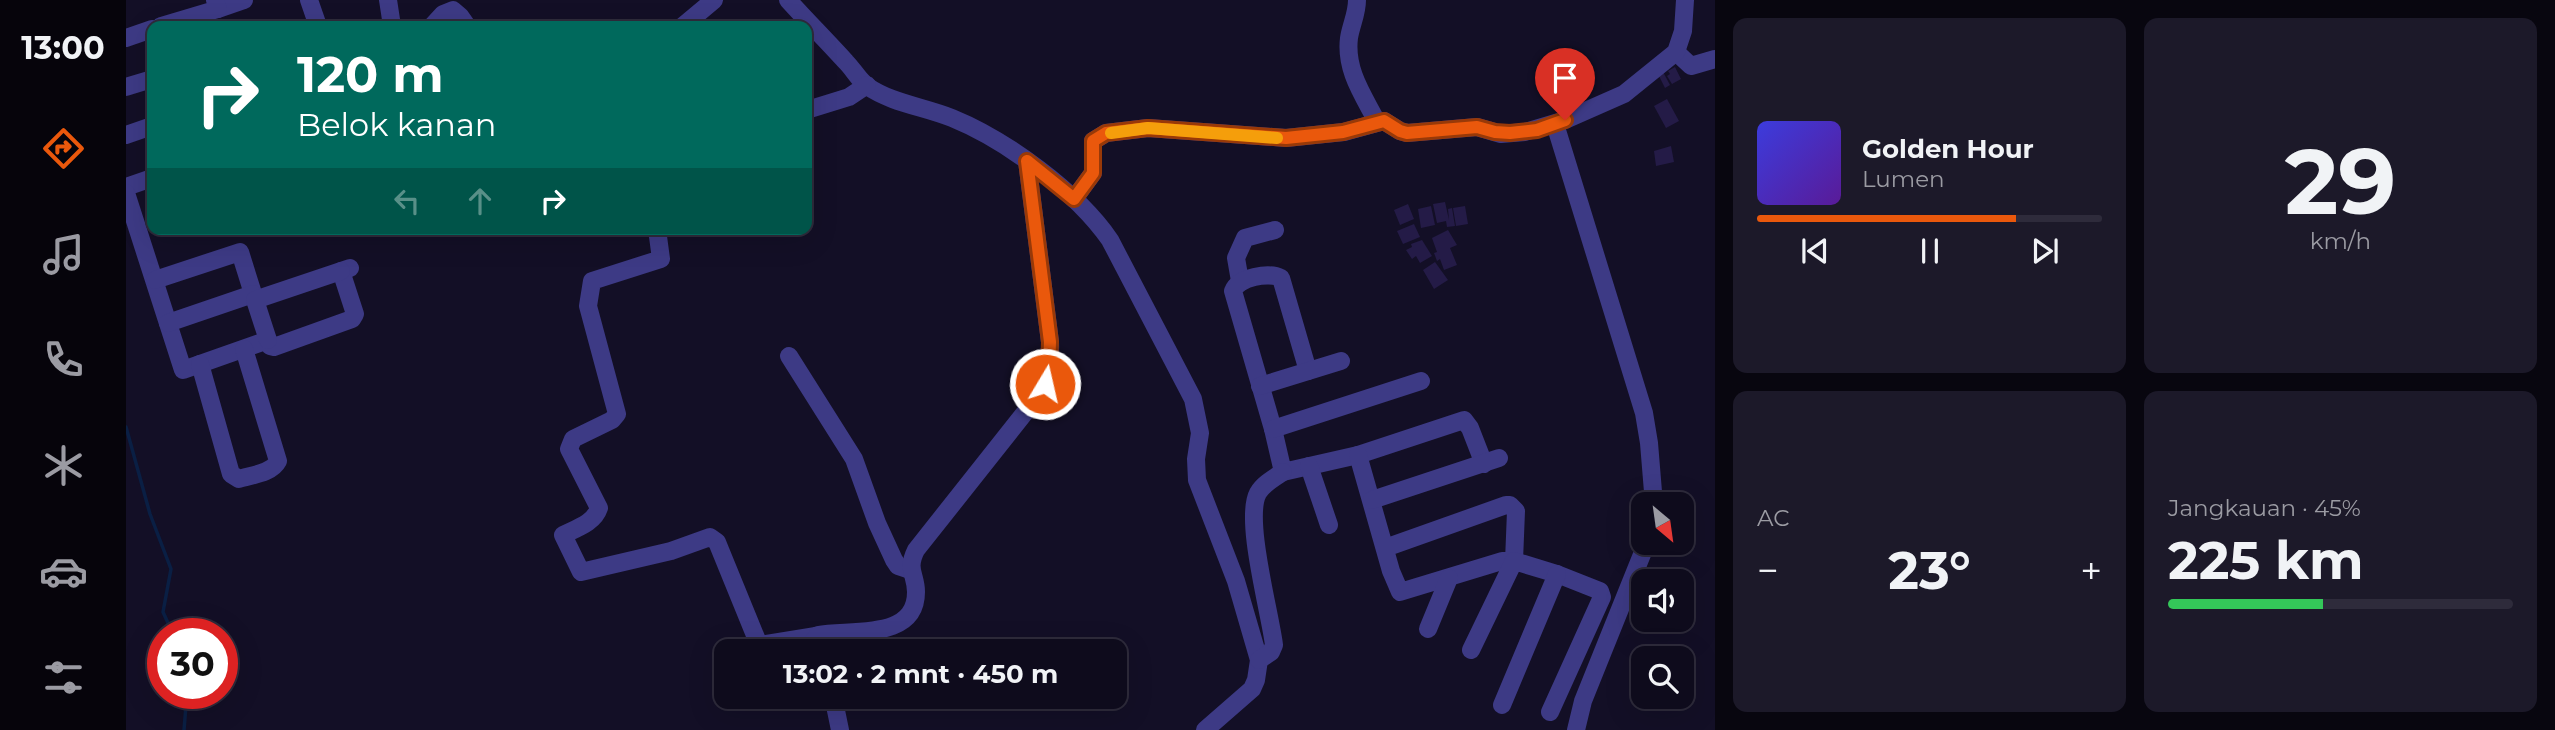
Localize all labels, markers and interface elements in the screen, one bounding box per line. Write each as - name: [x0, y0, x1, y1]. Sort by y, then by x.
- text: 13:00: [21, 28, 105, 67]
- text: 120 m: [297, 45, 444, 104]
- pin: [1535, 48, 1595, 120]
- icon: right: [182, 49, 273, 140]
- icon: arrive: [1546, 59, 1584, 97]
- text: Belok kanan: [297, 105, 497, 144]
- icon: directions: [39, 124, 88, 173]
- text: 29: [2285, 126, 2396, 237]
- text: Golden Hour: [1862, 133, 2034, 165]
- text: Lumen: [1862, 165, 1945, 193]
- icon: left: [388, 182, 426, 220]
- icon: ahead: [461, 182, 499, 220]
- icon: right: [534, 182, 572, 220]
- text: km/h: [2310, 227, 2371, 255]
- icon: music: [39, 230, 88, 279]
- icon: previous: [1796, 232, 1834, 270]
- icon: pause: [1911, 232, 1949, 270]
- icon: next: [2026, 232, 2064, 270]
- icon: phone: [39, 335, 88, 384]
- position arrow: [1008, 347, 1082, 421]
- icon: climate: [39, 441, 88, 490]
- north arrow: [1631, 492, 1694, 555]
- map controls: [1631, 492, 1694, 709]
- text: Jangkauan · 45%: [2168, 494, 2361, 522]
- text: AC: [1757, 504, 1790, 532]
- text: 225 km: [2168, 529, 2363, 592]
- text: 23°: [1888, 539, 1971, 602]
- icon: car: [39, 547, 88, 596]
- text: −: [1757, 547, 1779, 594]
- text: +: [2080, 547, 2102, 594]
- button: sound: [1631, 569, 1694, 632]
- speed limit sign: 30: [147, 618, 238, 709]
- button: search: [1631, 646, 1694, 709]
- icon: filters: [39, 653, 88, 702]
- text: 13:02 · 2 mnt · 450 m: [783, 658, 1058, 690]

